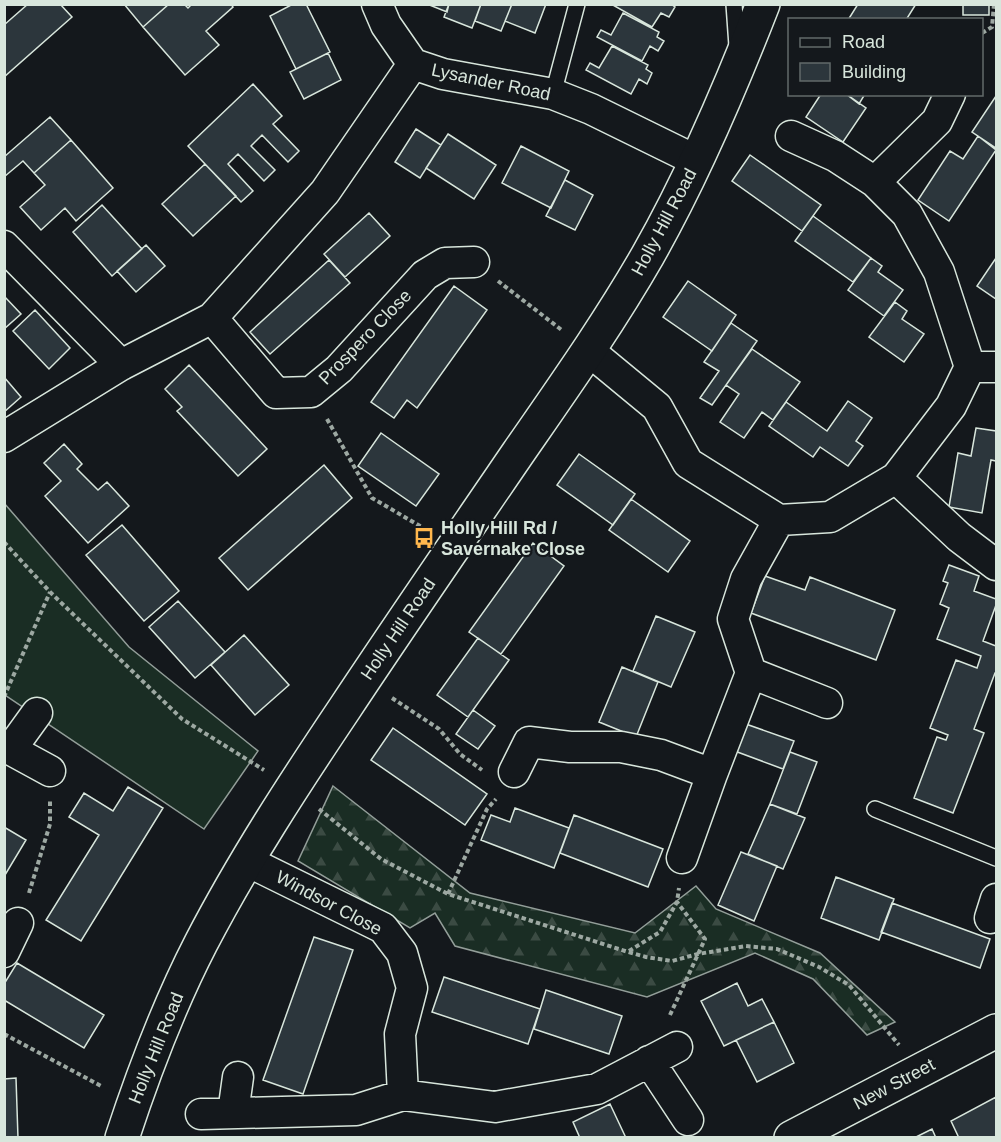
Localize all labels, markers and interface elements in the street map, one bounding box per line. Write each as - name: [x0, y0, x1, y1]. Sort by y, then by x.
- legend: [788, 18, 983, 96]
- text: Road: [842, 32, 885, 52]
- street label: Lysander Road: [430, 60, 552, 104]
- text: Building: [842, 62, 906, 82]
- street label: Holly Hill Road: [627, 165, 701, 279]
- street label: Prospero Close: [315, 285, 415, 389]
- place label: Holly Hill Rd / Savernake Close: [441, 518, 585, 559]
- bus stop icon: Holly Hill Rd / Savernake Close: [412, 526, 436, 550]
- street label: Holly Hill Road: [357, 574, 439, 684]
- street label: Windsor Close: [273, 867, 385, 939]
- street label: Holly Hill Road: [125, 990, 187, 1106]
- street label: New Street: [850, 1054, 938, 1114]

